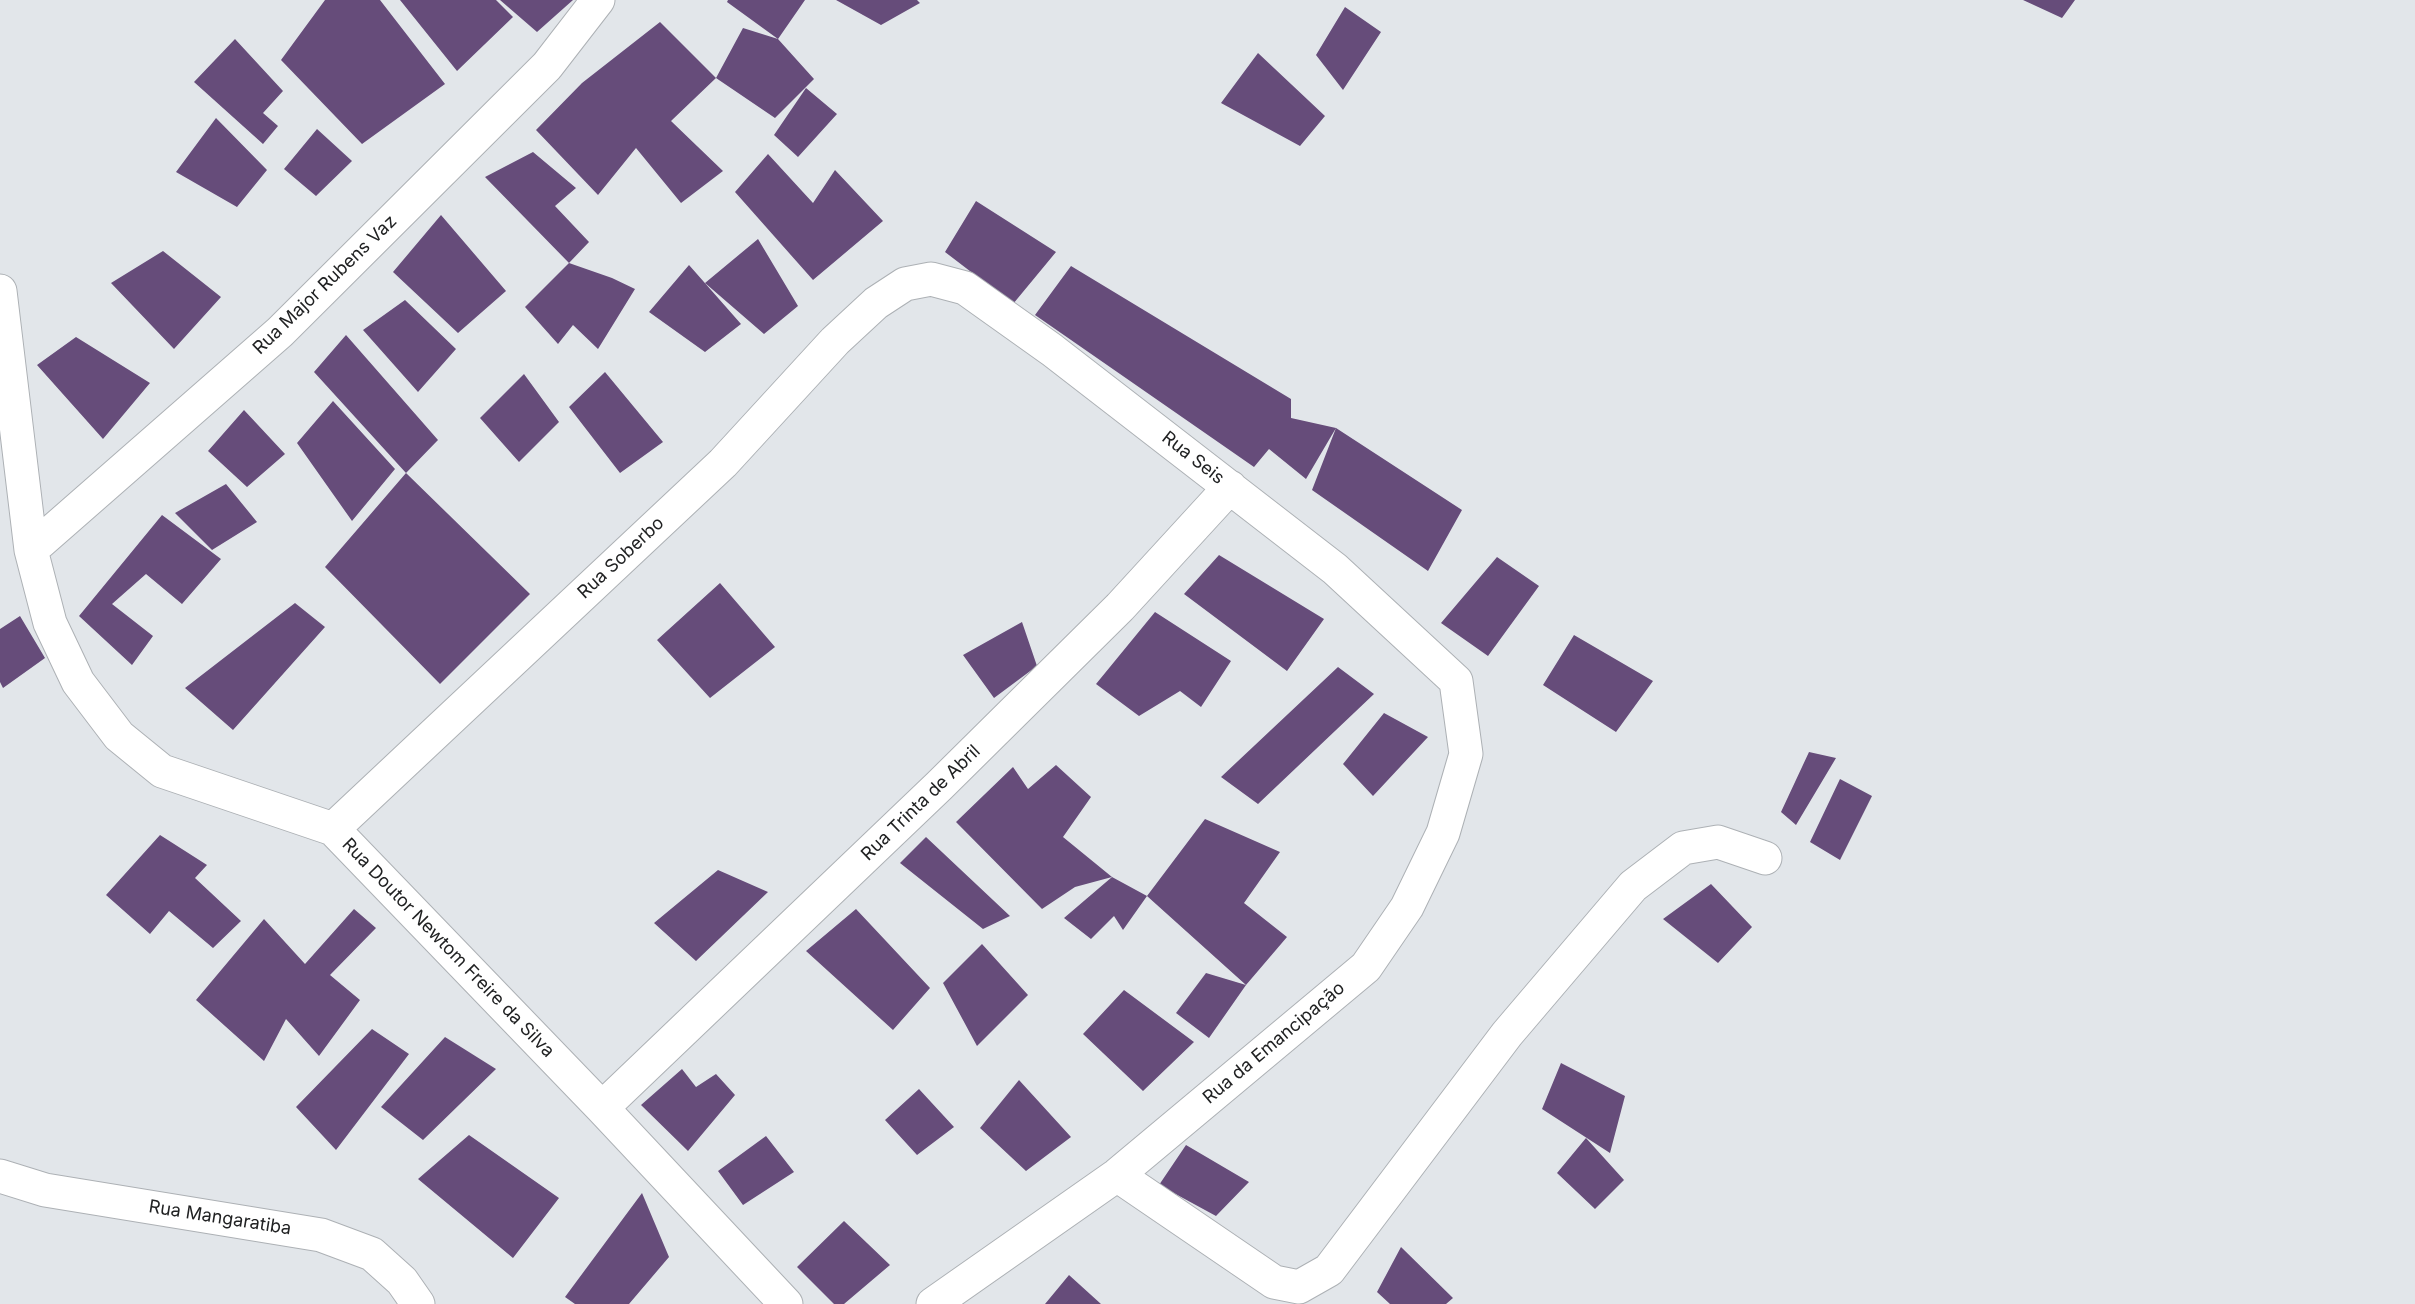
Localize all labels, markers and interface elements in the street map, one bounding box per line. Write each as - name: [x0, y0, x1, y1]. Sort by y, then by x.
- street label: Rua Major Rubens Vaz: [249, 211, 401, 359]
- street label: Rua Seis: [1157, 427, 1229, 489]
- street label: Rua Soberbo: [573, 513, 669, 603]
- street label: Rua Trinta de Abril: [857, 741, 985, 865]
- street label: Rua Doutor Newtom Freire da Silva: [337, 834, 559, 1062]
- street label: Rua da Emancipação: [1199, 977, 1349, 1109]
- street label: Rua Mangaratiba: [147, 1196, 293, 1240]

